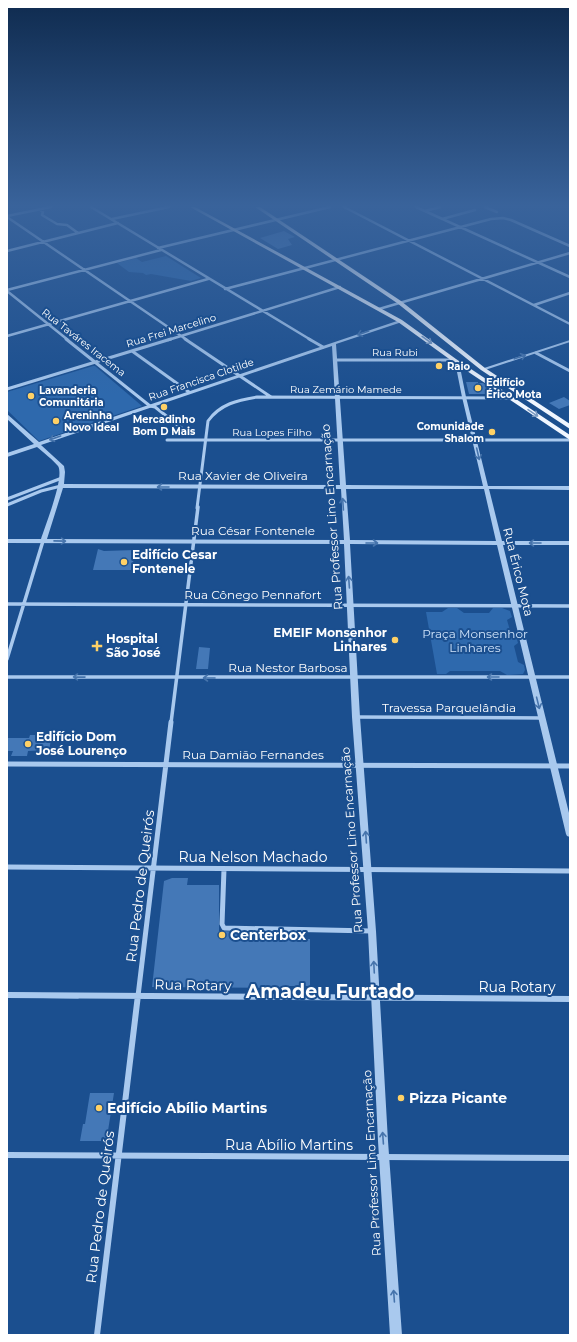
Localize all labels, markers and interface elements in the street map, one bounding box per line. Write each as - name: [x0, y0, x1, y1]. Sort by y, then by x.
- street label: Rua Taváres Iracema: [39, 306, 128, 379]
- street label: Rua Frei Marcelino: [125, 311, 218, 350]
- one-way arrow: [357, 330, 370, 337]
- one-way arrow: [422, 336, 433, 344]
- street label: Rua Rubi: [372, 346, 418, 359]
- one-way arrow: [514, 353, 526, 361]
- street label: Rua Francisca Clotilde: [147, 355, 256, 404]
- place label: Raio: [447, 360, 470, 373]
- marker: Raio: [434, 361, 444, 371]
- place label: Edifício Érico Mota: [486, 376, 542, 401]
- street label: Rua Zemário Mamede: [290, 383, 402, 396]
- marker: Edifício Érico Mota: [473, 383, 483, 393]
- place label: Lavanderia Comunitária: [39, 384, 104, 409]
- marker: Lavanderia Comunitária: [26, 391, 36, 401]
- marker: Mercadinho Bom D Mais: [159, 402, 169, 412]
- place label: Areninha Novo Ideal: [63, 409, 119, 434]
- one-way arrow: [527, 409, 538, 417]
- place label: Mercadinho Bom D Mais: [133, 413, 196, 438]
- marker: Areninha Novo Ideal: [51, 416, 61, 426]
- place label: Comunidade Shalom: [417, 420, 484, 445]
- street label: Rua Professor Lino Encarnação: [318, 424, 345, 610]
- street label: Rua Lopes Filho: [232, 426, 312, 439]
- marker: Comunidade Shalom: [487, 427, 497, 437]
- one-way arrow: [49, 435, 61, 443]
- one-way arrow: [474, 448, 482, 461]
- street label: Rua Xavier de Oliveira: [178, 468, 308, 483]
- one-way arrow: [157, 483, 170, 491]
- one-way arrow: [340, 498, 347, 511]
- street label: Rua César Fontenele: [191, 523, 315, 538]
- street label: Rua Érico Mota: [500, 526, 537, 618]
- one-way arrow: [53, 537, 66, 545]
- one-way arrow: [365, 539, 378, 547]
- one-way arrow: [529, 539, 542, 546]
- place label: Edifício Cesar Fontenele: [132, 547, 217, 576]
- marker: Edifício Cesar Fontenele: [119, 557, 129, 567]
- one-way arrow: [346, 576, 353, 589]
- street label: Rua Cônego Pennafort: [184, 587, 322, 602]
- place label: EMEIF Monsenhor Linhares: [273, 625, 388, 654]
- park label: Praça Monsenhor Linhares: [422, 626, 528, 655]
- place label: Hospital São José: [106, 631, 161, 660]
- marker: EMEIF Monsenhor Linhares: [390, 635, 400, 645]
- marker: Hospital São José: [91, 640, 103, 652]
- street label: Rua Nestor Barbosa: [228, 660, 348, 675]
- one-way arrow: [73, 673, 86, 681]
- one-way arrow: [487, 673, 500, 681]
- one-way arrow: [203, 674, 216, 682]
- one-way arrow: [535, 696, 542, 709]
- street label: Travessa Parquelândia: [382, 700, 516, 715]
- place label: Edifício Dom José Lourenço: [35, 729, 127, 758]
- marker: Edifício Dom José Lourenço: [23, 739, 33, 749]
- street label: Rua Damião Fernandes: [182, 747, 324, 762]
- street label: Rua Professor Lino Encarnação: [338, 747, 365, 933]
- street label: Rua Pedro de Queirós: [122, 809, 158, 963]
- one-way arrow: [362, 831, 369, 844]
- street label: Rua Nelson Machado: [178, 848, 328, 866]
- place label: Centerbox: [230, 926, 307, 944]
- marker: Centerbox: [217, 930, 227, 940]
- one-way arrow: [371, 961, 378, 974]
- street label: Rua Rotary: [154, 975, 232, 995]
- street label: Rua Rotary: [478, 978, 556, 996]
- district label: Amadeu Furtado: [245, 980, 414, 1003]
- street label: Rua Professor Lino Encarnação: [359, 1070, 384, 1256]
- place label: Pizza Picante: [409, 1089, 507, 1107]
- marker: Pizza Picante: [396, 1093, 406, 1103]
- place label: Edifício Abílio Martins: [107, 1099, 268, 1117]
- marker: Edifício Abílio Martins: [94, 1103, 104, 1113]
- street label: Rua Pedro de Queirós: [82, 1130, 118, 1284]
- one-way arrow: [379, 1132, 387, 1145]
- street label: Rua Abílio Martins: [225, 1136, 353, 1154]
- one-way arrow: [390, 1290, 397, 1303]

